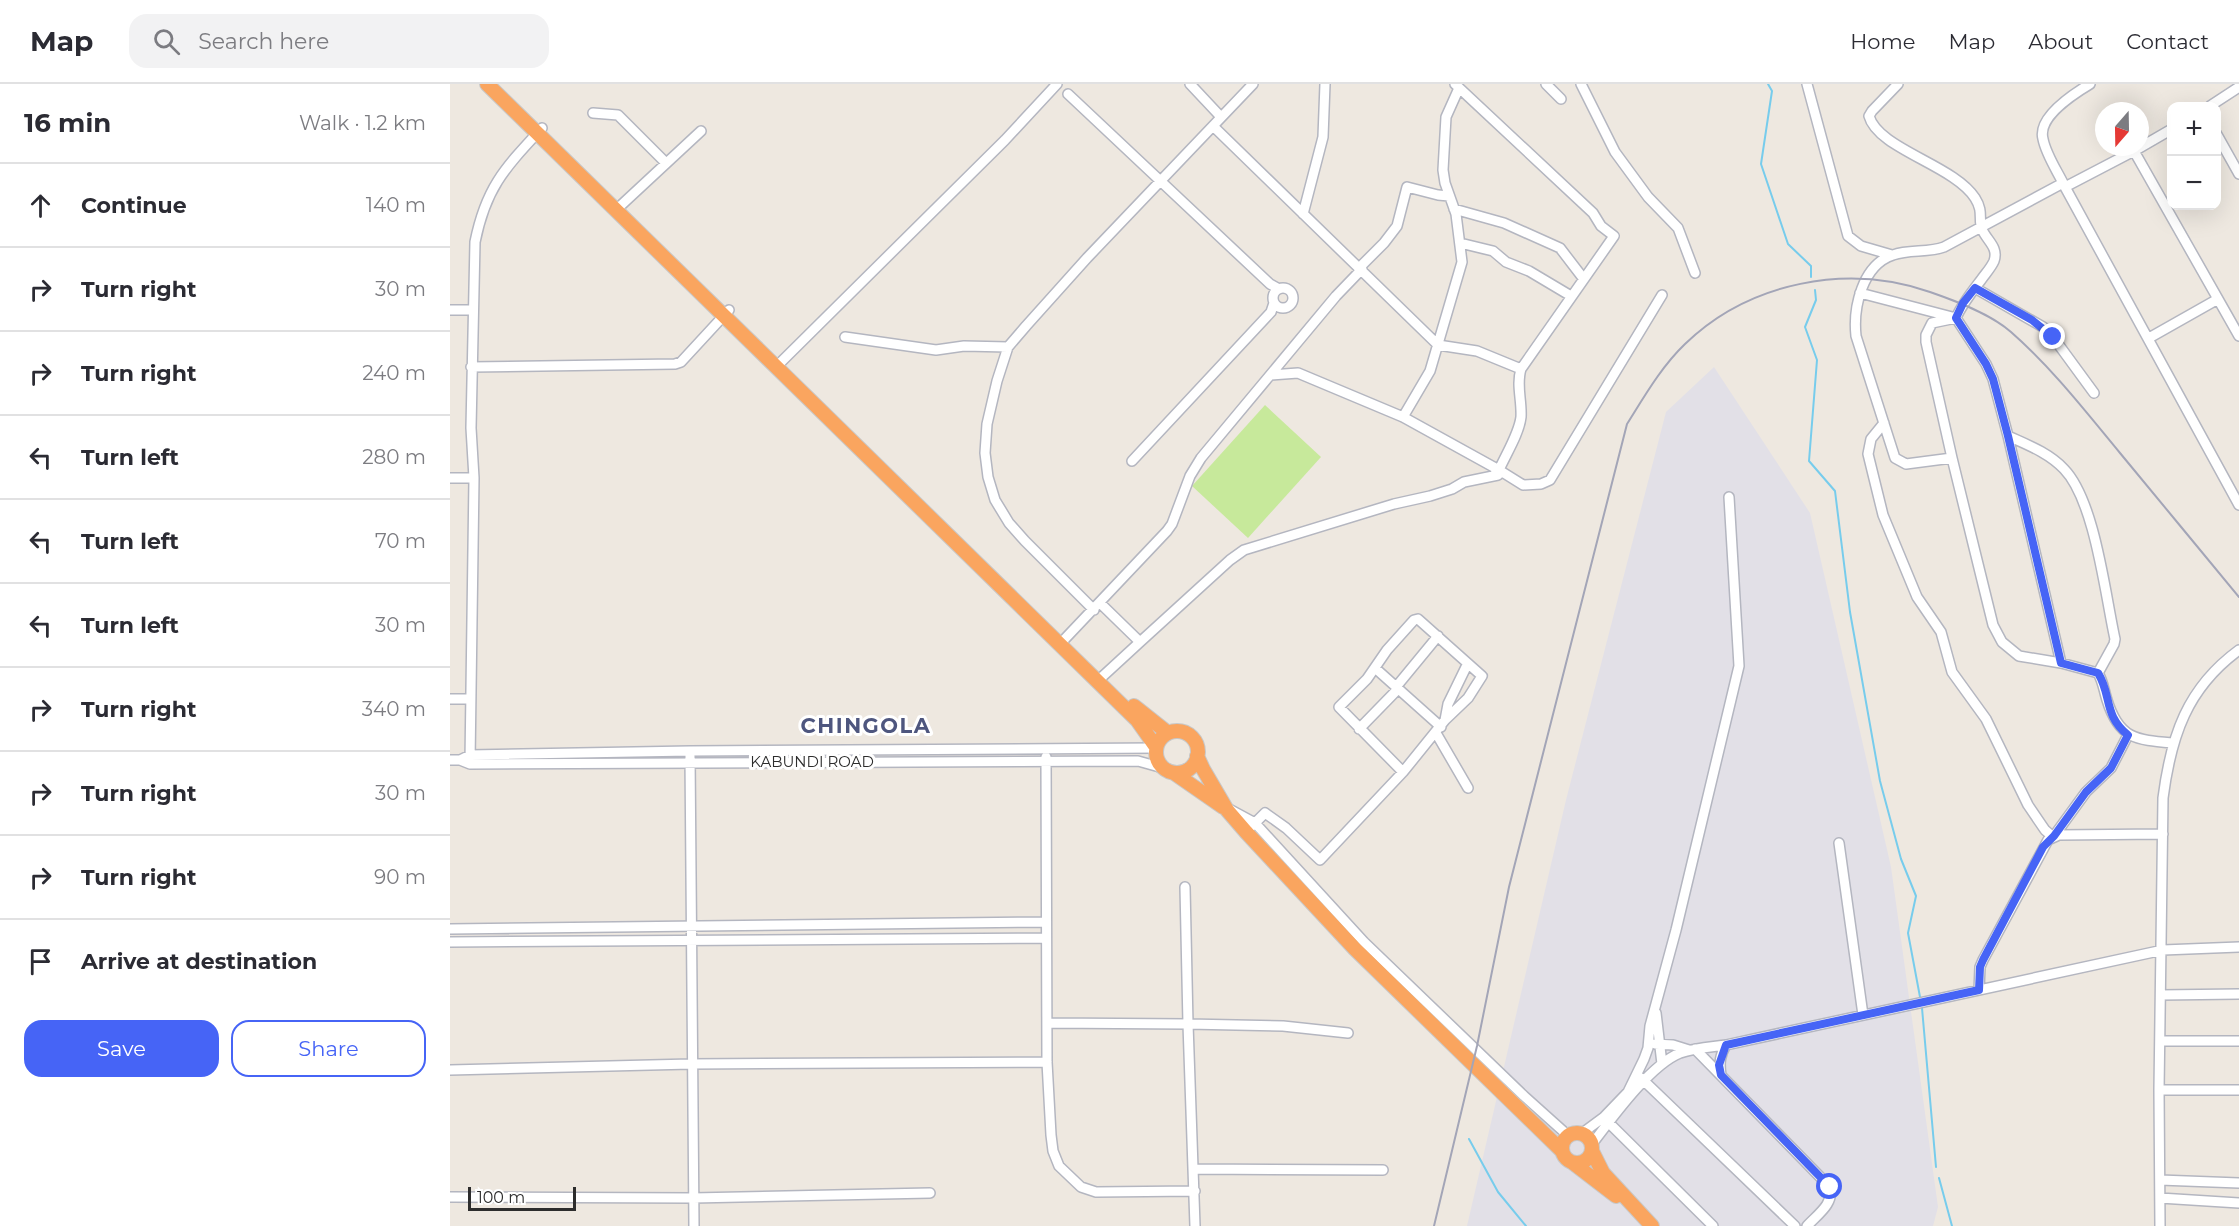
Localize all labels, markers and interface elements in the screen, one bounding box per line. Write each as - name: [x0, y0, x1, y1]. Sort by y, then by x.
- search box: [129, 14, 549, 68]
- text: Map: [30, 24, 93, 58]
- icon: search: [150, 25, 183, 58]
- text: Search here: [198, 28, 329, 55]
- text: Home: [1850, 29, 1915, 54]
- text: Map: [1948, 29, 1995, 54]
- text: About: [2028, 29, 2093, 54]
- text: Contact: [2126, 29, 2209, 54]
- north arrow: [2095, 102, 2149, 156]
- map controls: [2167, 102, 2221, 210]
- button: +: [2167, 102, 2221, 156]
- text: 16 min: [24, 107, 111, 139]
- text: Walk · 1.2 km: [299, 111, 426, 135]
- button: −: [2167, 156, 2221, 210]
- icon: ahead: [24, 189, 57, 222]
- text: Continue: [81, 192, 187, 219]
- text: 140 m: [366, 193, 426, 217]
- icon: right: [24, 273, 57, 306]
- text: Turn right: [81, 276, 196, 303]
- text: 30 m: [375, 277, 426, 301]
- route end: [2039, 323, 2065, 349]
- icon: right: [24, 357, 57, 390]
- text: Turn right: [81, 360, 196, 387]
- text: 240 m: [362, 361, 426, 385]
- icon: left: [24, 441, 57, 474]
- text: Turn left: [81, 444, 179, 471]
- text: 280 m: [362, 445, 426, 469]
- icon: left: [24, 525, 57, 558]
- text: Turn left: [81, 528, 179, 555]
- text: 70 m: [375, 529, 426, 553]
- icon: left: [24, 609, 57, 642]
- text: Turn left: [81, 612, 179, 639]
- text: 30 m: [375, 613, 426, 637]
- icon: right: [24, 693, 57, 726]
- text: Turn right: [81, 696, 196, 723]
- text: 340 m: [362, 697, 426, 721]
- district label: CHINGOLA: [801, 713, 931, 738]
- street label: KABUNDI ROAD: [750, 752, 874, 771]
- icon: right: [24, 777, 57, 810]
- text: Turn right: [81, 780, 196, 807]
- text: 30 m: [375, 781, 426, 805]
- icon: right: [24, 861, 57, 894]
- text: Turn right: [81, 864, 196, 891]
- text: 90 m: [374, 865, 426, 889]
- icon: arrive: [24, 945, 57, 978]
- text: Arrive at destination: [81, 948, 317, 975]
- button: Save: [24, 1020, 219, 1077]
- button: Share: [231, 1020, 426, 1077]
- route start: [1816, 1173, 1842, 1199]
- scale bar: [468, 1184, 576, 1212]
- text: 100 m: [477, 1188, 525, 1207]

